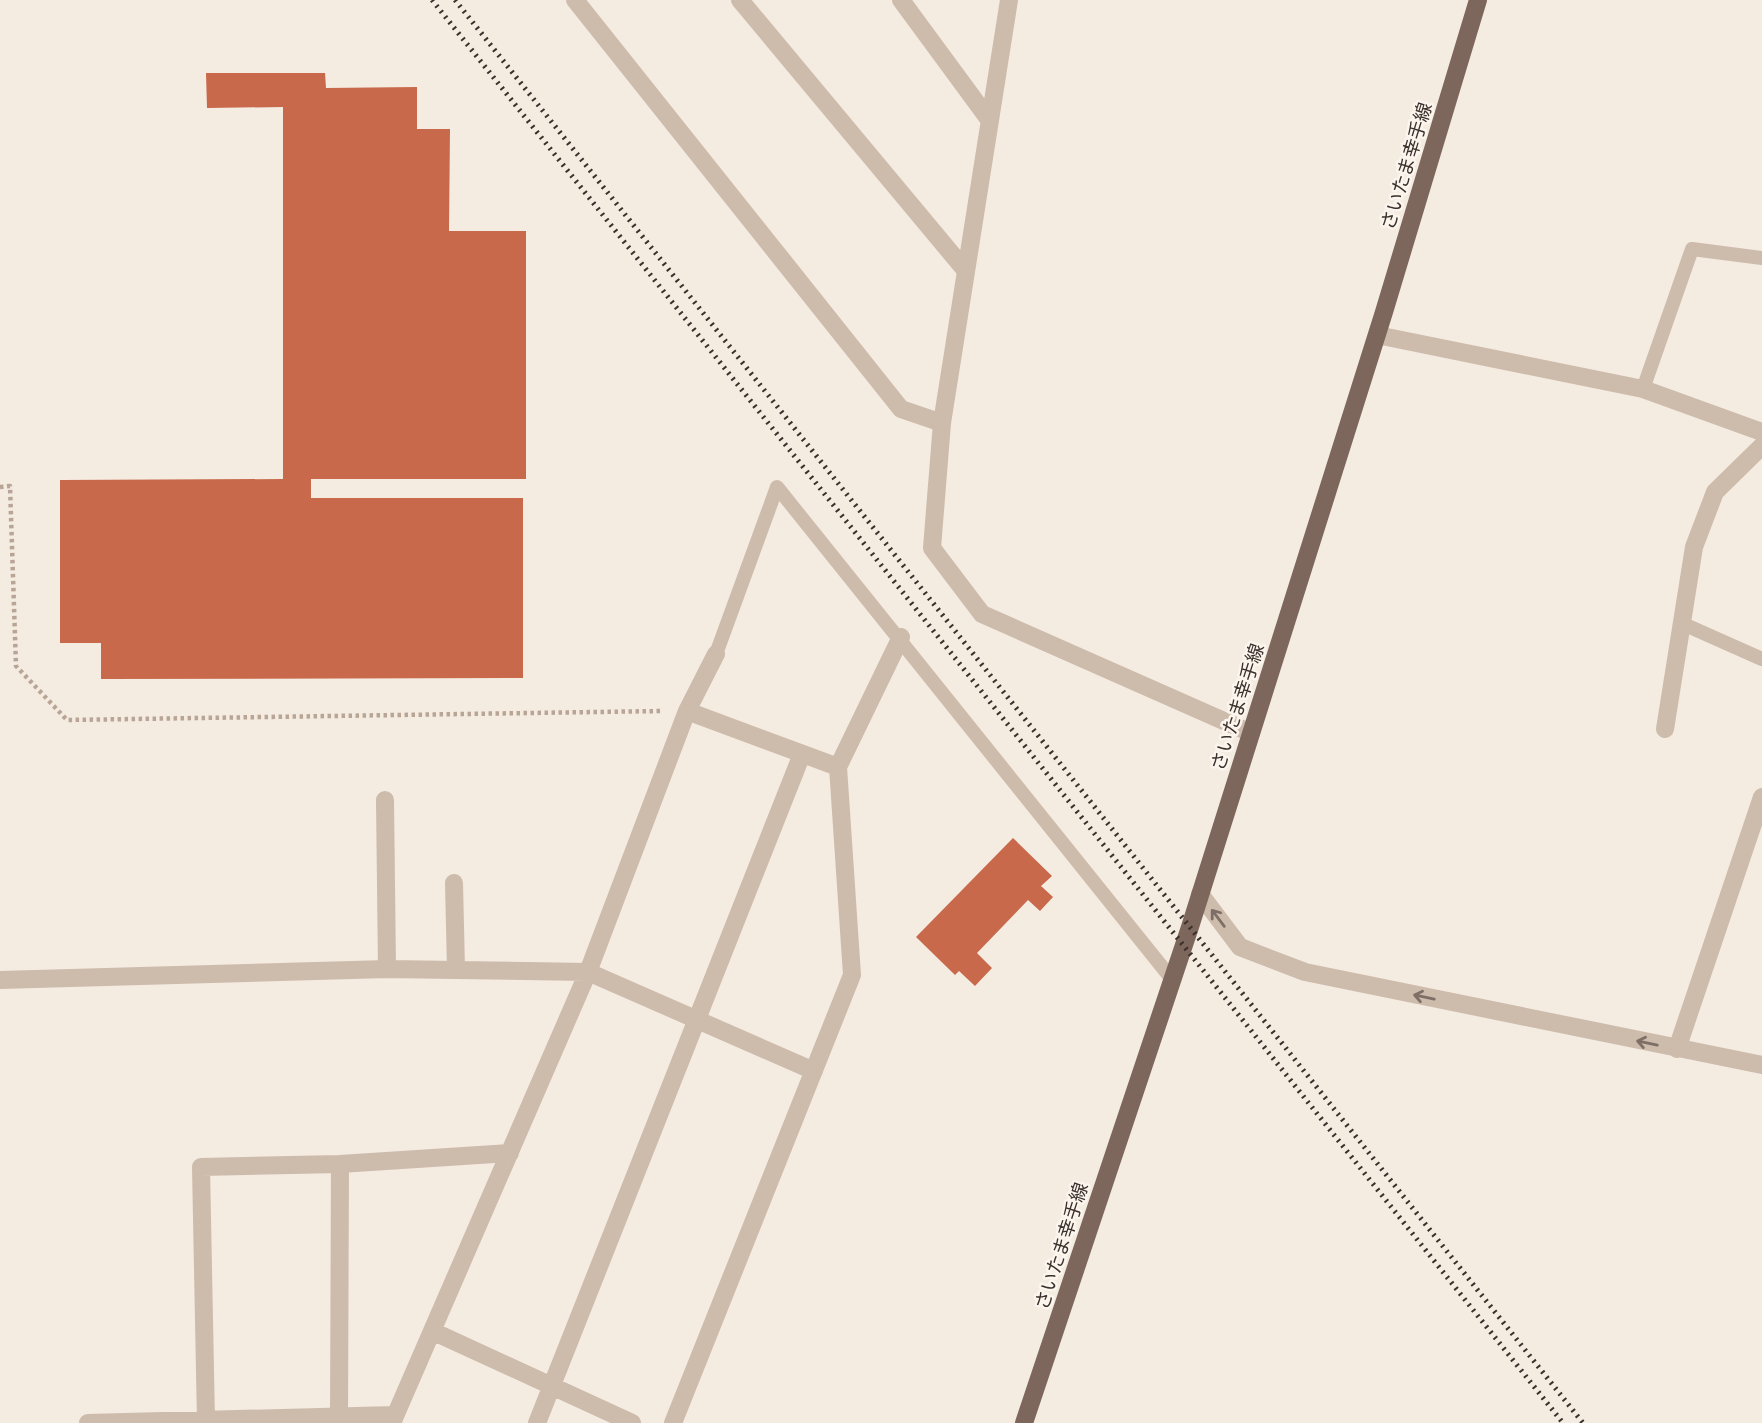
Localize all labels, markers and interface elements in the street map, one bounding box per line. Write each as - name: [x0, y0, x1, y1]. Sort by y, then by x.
- street label: さいたま幸手線: [1376, 99, 1437, 233]
- street label: さいたま幸手線: [1206, 641, 1269, 774]
- one-way arrow: [1211, 909, 1226, 928]
- one-way arrow: [1413, 989, 1436, 1003]
- one-way arrow: [1636, 1036, 1659, 1049]
- street label: さいたま幸手線: [1030, 1180, 1093, 1313]

